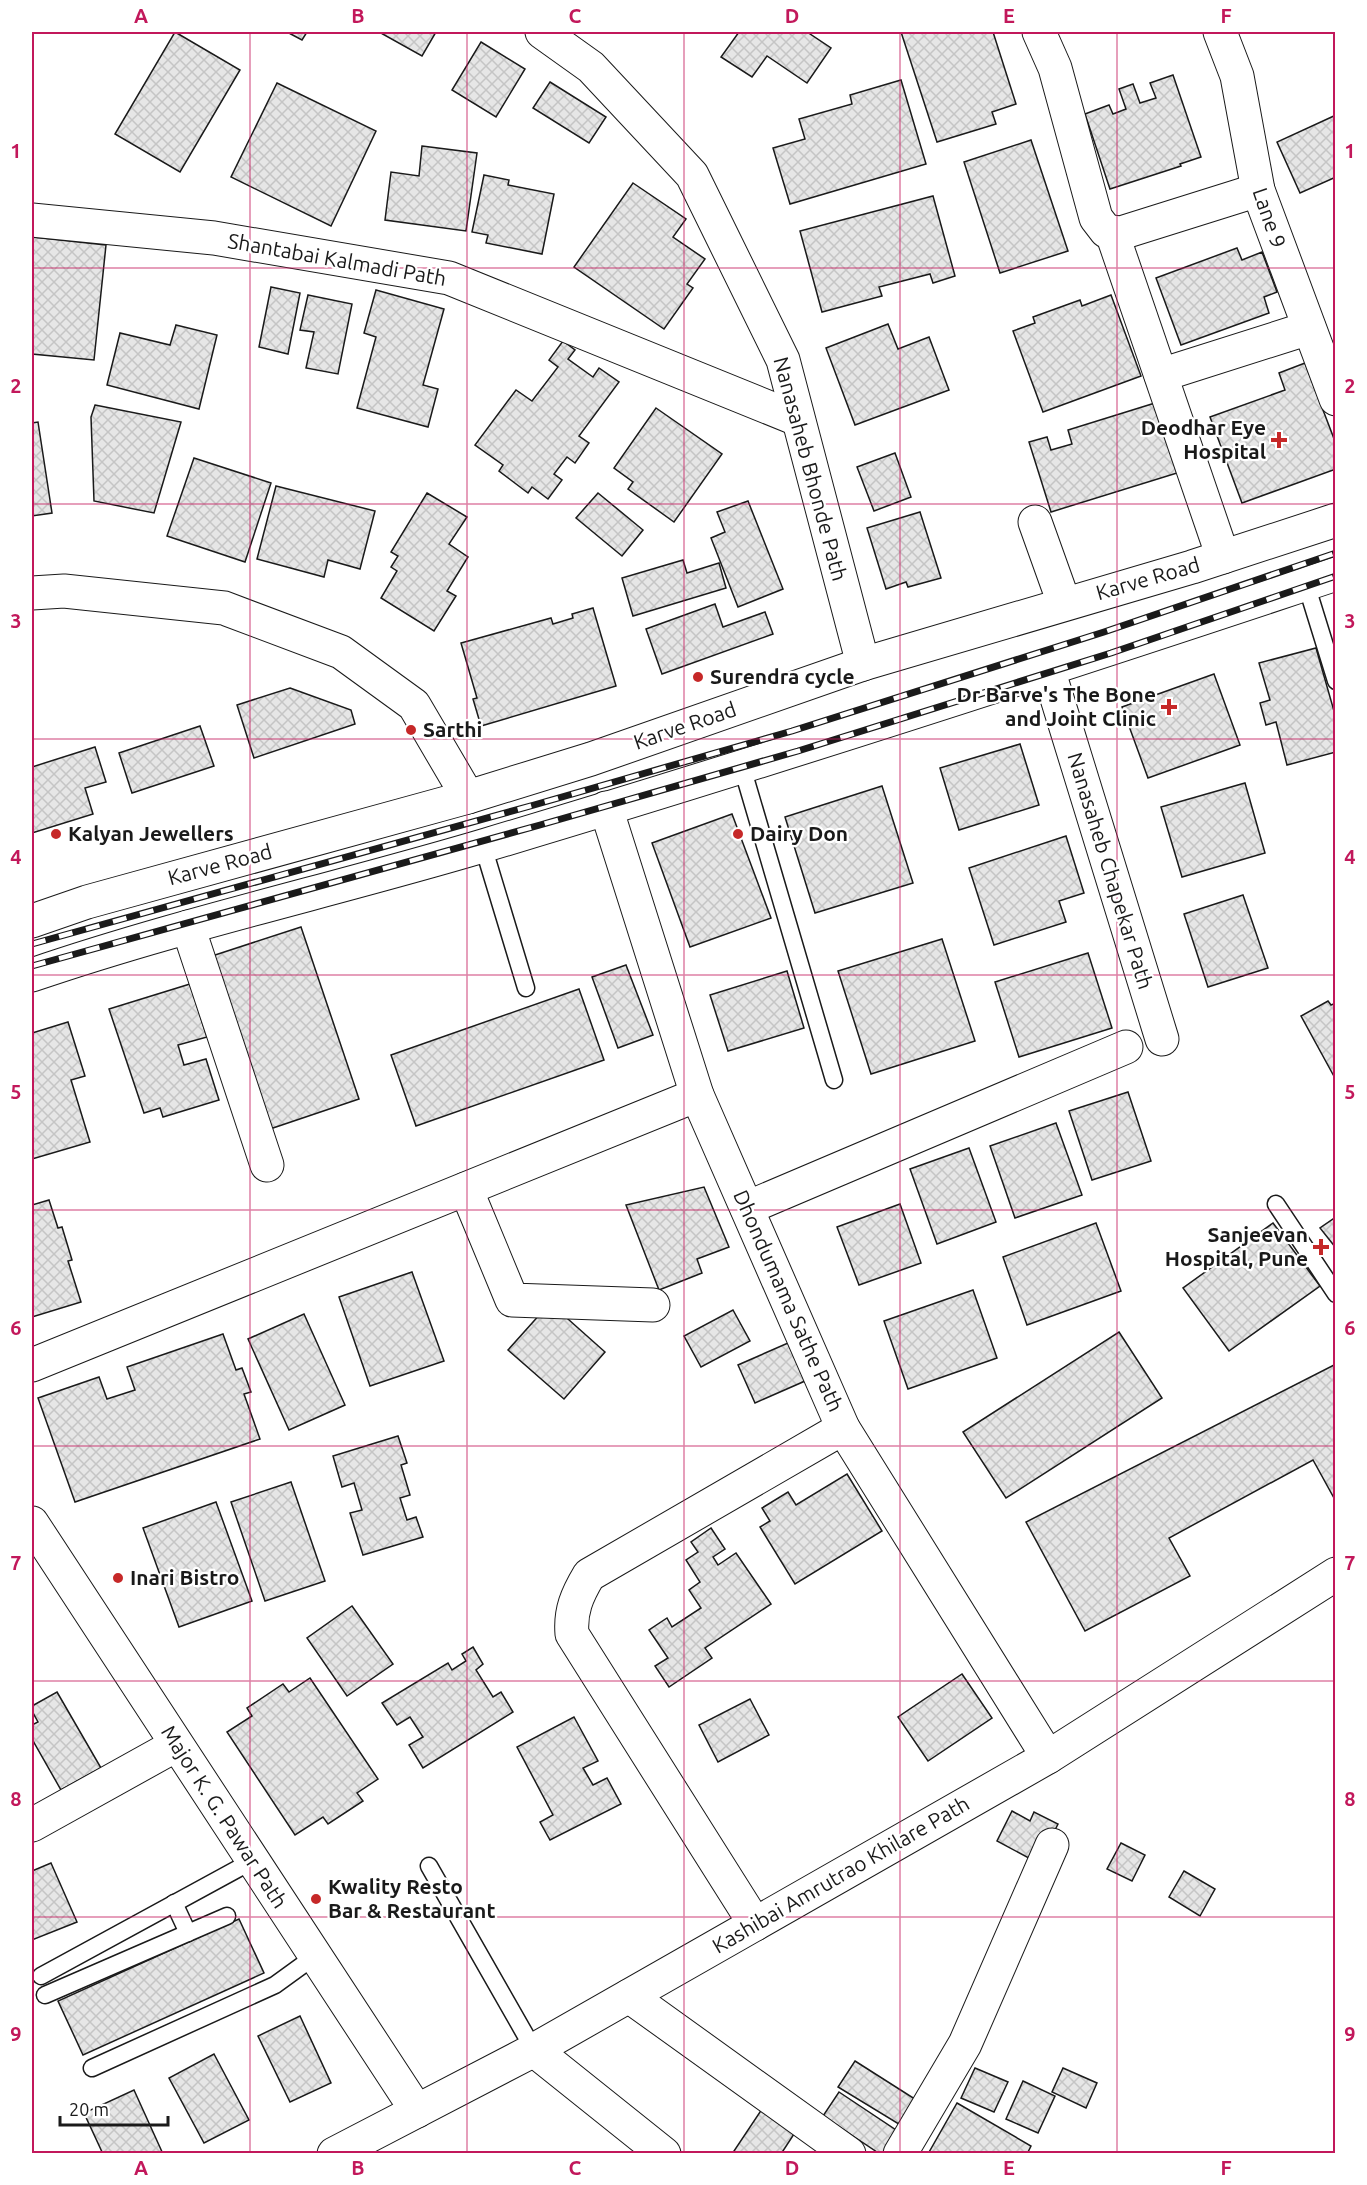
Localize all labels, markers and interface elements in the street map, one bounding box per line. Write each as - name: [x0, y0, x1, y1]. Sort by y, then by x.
- text: A: [134, 4, 148, 27]
- text: B: [351, 4, 365, 27]
- text: C: [569, 4, 582, 27]
- text: D: [785, 4, 799, 27]
- text: E: [1003, 4, 1015, 27]
- text: F: [1220, 4, 1232, 27]
- text: 1: [10, 139, 22, 162]
- text: 1: [1344, 139, 1356, 162]
- street label: Lane 9: [1249, 185, 1291, 251]
- street label: Shantabai Kalmadi Path: [226, 228, 448, 290]
- street label: Nanasaheb Bhonde Path: [769, 354, 852, 583]
- text: 2: [10, 374, 22, 397]
- text: 2: [1344, 374, 1356, 397]
- place label: Deodhar Eye Hospital: [1141, 415, 1266, 463]
- marker: Deodhar Eye Hospital: [1270, 431, 1288, 449]
- street label: Karve Road: [1093, 552, 1202, 604]
- text: 3: [10, 609, 22, 632]
- text: 3: [1344, 609, 1356, 632]
- place label: Surendra cycle: [710, 664, 855, 688]
- marker: Surendra cycle: [691, 670, 705, 684]
- place label: Dr Barve's The Bone and Joint Clinic: [957, 682, 1156, 730]
- street label: Karve Road: [630, 696, 739, 754]
- marker: Dr Barve's The Bone and Joint Clinic: [1160, 698, 1178, 716]
- place label: Sarthi: [423, 717, 482, 741]
- marker: Sarthi: [404, 723, 418, 737]
- street label: Nanasaheb Chapekar Path: [1063, 749, 1158, 992]
- place label: Kalyan Jewellers: [68, 821, 234, 845]
- place label: Dairy Don: [750, 821, 848, 845]
- marker: Kalyan Jewellers: [49, 827, 63, 841]
- marker: Dairy Don: [731, 827, 745, 841]
- street label: Karve Road: [165, 839, 275, 889]
- text: 4: [10, 845, 22, 868]
- text: 4: [1344, 845, 1356, 868]
- text: 5: [10, 1080, 22, 1103]
- text: 5: [1344, 1080, 1356, 1103]
- street label: Dhondumama Sathe Path: [729, 1186, 849, 1415]
- place label: Sanjeevan Hospital, Pune: [1165, 1222, 1308, 1270]
- marker: Sanjeevan Hospital, Pune: [1312, 1238, 1330, 1256]
- text: 6: [10, 1316, 22, 1339]
- text: 6: [1344, 1316, 1356, 1339]
- text: 7: [10, 1551, 22, 1574]
- text: 7: [1344, 1551, 1356, 1574]
- place label: Inari Bistro: [130, 1565, 239, 1589]
- marker: Inari Bistro: [111, 1571, 125, 1585]
- street label: Major K. G. Pawar Path: [157, 1721, 293, 1912]
- text: 8: [10, 1787, 22, 1810]
- text: 8: [1344, 1787, 1356, 1810]
- street label: Kashibai Amrutrao Khilare Path: [708, 1791, 973, 1958]
- place label: Kwality Resto Bar & Restaurant: [328, 1874, 495, 1922]
- marker: Kwality Resto Bar & Restaurant: [309, 1892, 323, 1906]
- text: 9: [10, 2022, 22, 2045]
- text: 9: [1344, 2022, 1356, 2045]
- scale bar: [60, 2089, 168, 2127]
- text: 20 m: [69, 2099, 109, 2119]
- text: A: [134, 2156, 148, 2179]
- text: B: [351, 2156, 365, 2179]
- text: C: [569, 2156, 582, 2179]
- text: D: [785, 2156, 799, 2179]
- text: E: [1003, 2156, 1015, 2179]
- text: F: [1220, 2156, 1232, 2179]

